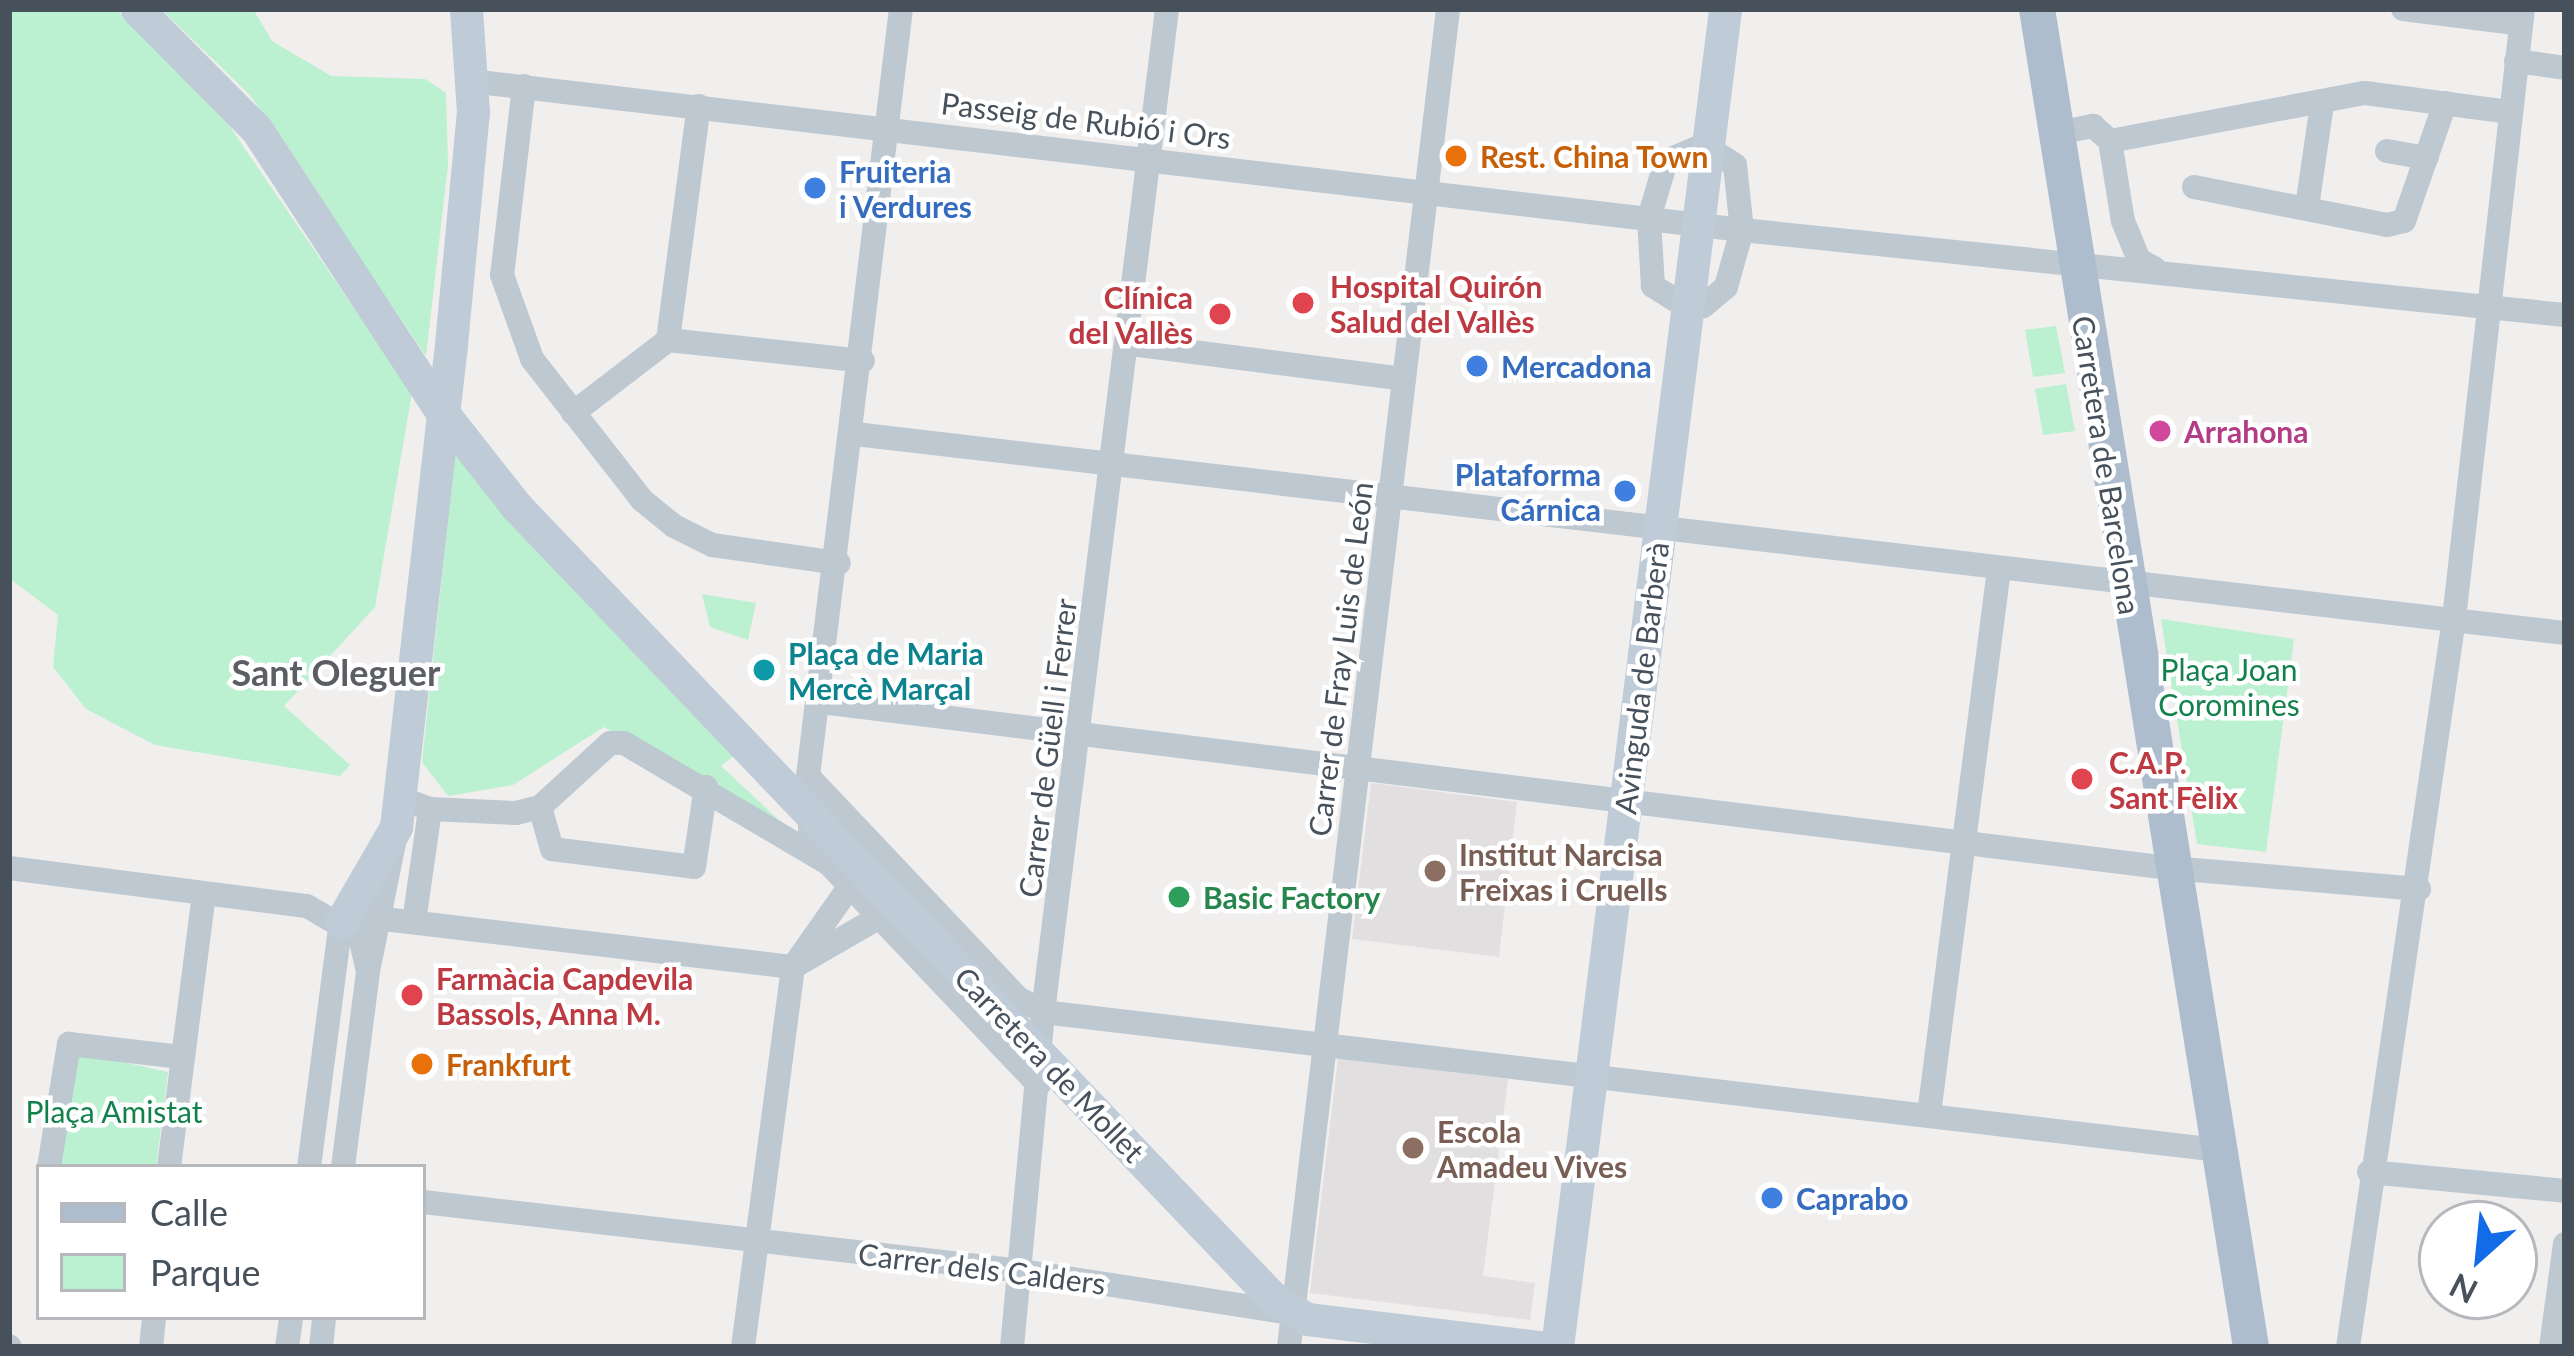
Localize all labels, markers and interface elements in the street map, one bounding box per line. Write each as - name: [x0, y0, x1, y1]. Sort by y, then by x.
- street label: Passeig de Rubió i Ors: [939, 84, 1233, 156]
- place label: Rest. China Town: [1480, 138, 1709, 174]
- marker: Rest. China Town: [1443, 143, 1469, 169]
- place label: Fruiteria i Verdures: [839, 153, 973, 224]
- marker: Fruiteria i Verdures: [802, 175, 828, 201]
- place label: Hospital Quirón Salud del Vallès: [1330, 268, 1542, 338]
- place label: Clínica del Vallès: [1067, 279, 1193, 350]
- marker: Hospital Quirón Salud del Vallès: [1287, 287, 1319, 319]
- marker: Clínica del Vallès: [1204, 298, 1236, 330]
- street label: Carretera de Barcelona: [2066, 313, 2148, 617]
- place label: Mercadona: [1501, 348, 1652, 384]
- marker: Mercadona: [1464, 353, 1490, 379]
- place label: Arrahona: [2184, 413, 2309, 449]
- marker: Arrahona: [2147, 418, 2173, 444]
- place label: Plataforma Cárnica: [1455, 456, 1601, 526]
- marker: Plataforma Cárnica: [1612, 478, 1638, 504]
- street label: Carrer de Fray Luis de León: [1300, 479, 1380, 839]
- street label: Avinguda de Barberà: [1606, 540, 1676, 816]
- street label: Carrer de Güell i Ferrer: [1011, 596, 1083, 900]
- place label: Plaça de Maria Mercè Marçal: [788, 635, 984, 706]
- district label: Sant Oleguer: [232, 651, 440, 695]
- park label: Plaça Joan Coromines: [2158, 651, 2300, 722]
- marker: Plaça de Maria Mercè Marçal: [751, 657, 777, 683]
- place label: C.A.P. Sant Fèlix: [2109, 744, 2238, 814]
- marker: C.A.P. Sant Fèlix: [2066, 763, 2098, 795]
- place label: Institut Narcisa Freixas i Cruells: [1459, 836, 1667, 906]
- marker: Institut Narcisa Freixas i Cruells: [1422, 858, 1448, 884]
- place label: Basic Factory: [1203, 879, 1380, 915]
- marker: Basic Factory: [1166, 884, 1192, 910]
- street label: Carretera de Mollet: [948, 959, 1152, 1169]
- place label: Farmàcia Capdevila Bassols, Anna M.: [436, 960, 693, 1030]
- marker: Farmàcia Capdevila Bassols, Anna M.: [399, 982, 425, 1008]
- place label: Frankfurt: [446, 1046, 571, 1082]
- marker: Frankfurt: [409, 1051, 435, 1077]
- park label: Plaça Amistat: [25, 1093, 203, 1129]
- place label: Escola Amadeu Vives: [1437, 1113, 1628, 1184]
- marker: Escola Amadeu Vives: [1400, 1135, 1426, 1161]
- legend: [36, 1164, 426, 1320]
- place label: Caprabo: [1796, 1180, 1909, 1216]
- marker: Caprabo: [1759, 1185, 1785, 1211]
- text: Calle: [150, 1190, 228, 1234]
- north arrow: [2418, 1200, 2538, 1320]
- street label: Carrer dels Calders: [856, 1235, 1108, 1301]
- text: Parque: [150, 1250, 261, 1294]
- text: N: [2443, 1266, 2483, 1313]

